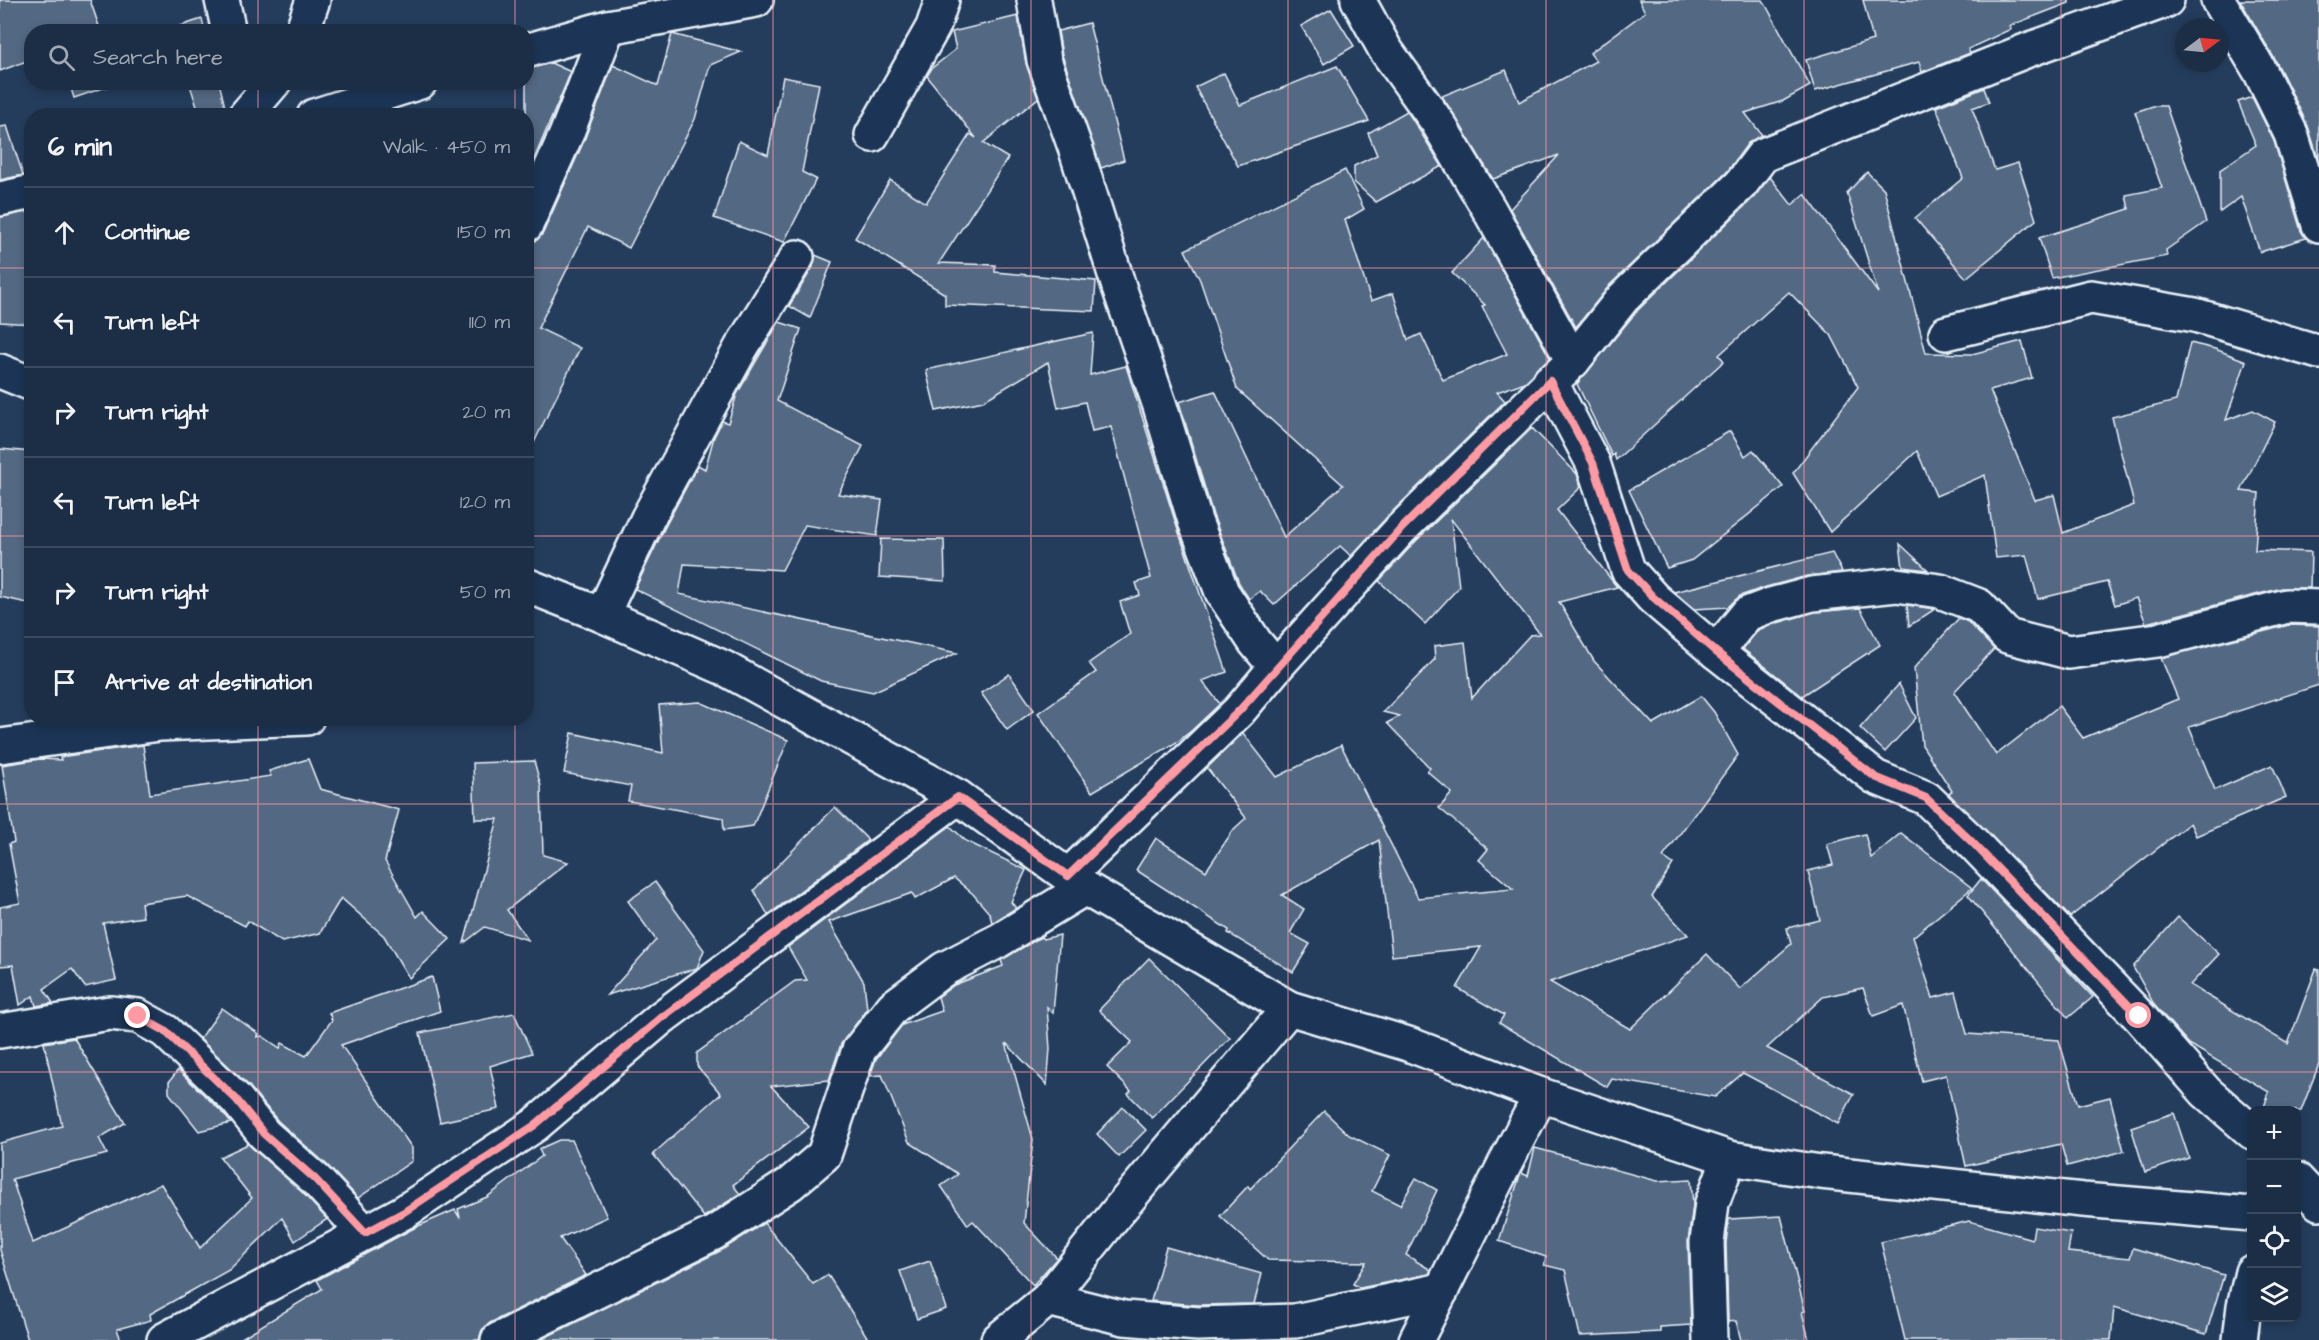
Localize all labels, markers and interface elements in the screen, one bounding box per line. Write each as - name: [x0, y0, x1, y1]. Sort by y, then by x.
- north arrow: [2175, 18, 2229, 72]
- search box: [24, 24, 534, 90]
- icon: search: [45, 41, 78, 74]
- text: Search here: [93, 42, 223, 73]
- text: 6 min: [48, 129, 112, 165]
- text: Walk · 450 m: [383, 133, 510, 161]
- icon: ahead: [48, 216, 81, 249]
- text: Continue: [105, 217, 190, 248]
- text: 150 m: [457, 218, 510, 246]
- icon: left: [48, 306, 81, 339]
- text: Turn left: [105, 307, 199, 338]
- text: 110 m: [469, 308, 510, 336]
- icon: right: [48, 396, 81, 429]
- text: Turn right: [105, 397, 208, 428]
- text: 20 m: [462, 398, 510, 426]
- icon: left: [48, 486, 81, 519]
- text: Turn left: [105, 487, 199, 518]
- text: 120 m: [460, 488, 510, 516]
- icon: right: [48, 576, 81, 609]
- text: Turn right: [105, 577, 208, 608]
- text: 50 m: [460, 578, 510, 606]
- icon: arrive: [48, 666, 81, 699]
- text: Arrive at destination: [105, 667, 312, 698]
- route end: [124, 1002, 150, 1028]
- route start: [2125, 1002, 2151, 1028]
- map controls: [2247, 1106, 2301, 1322]
- button: +: [2247, 1106, 2301, 1160]
- button: −: [2247, 1160, 2301, 1214]
- button: locate: [2247, 1214, 2301, 1268]
- button: layers: [2247, 1268, 2301, 1322]

